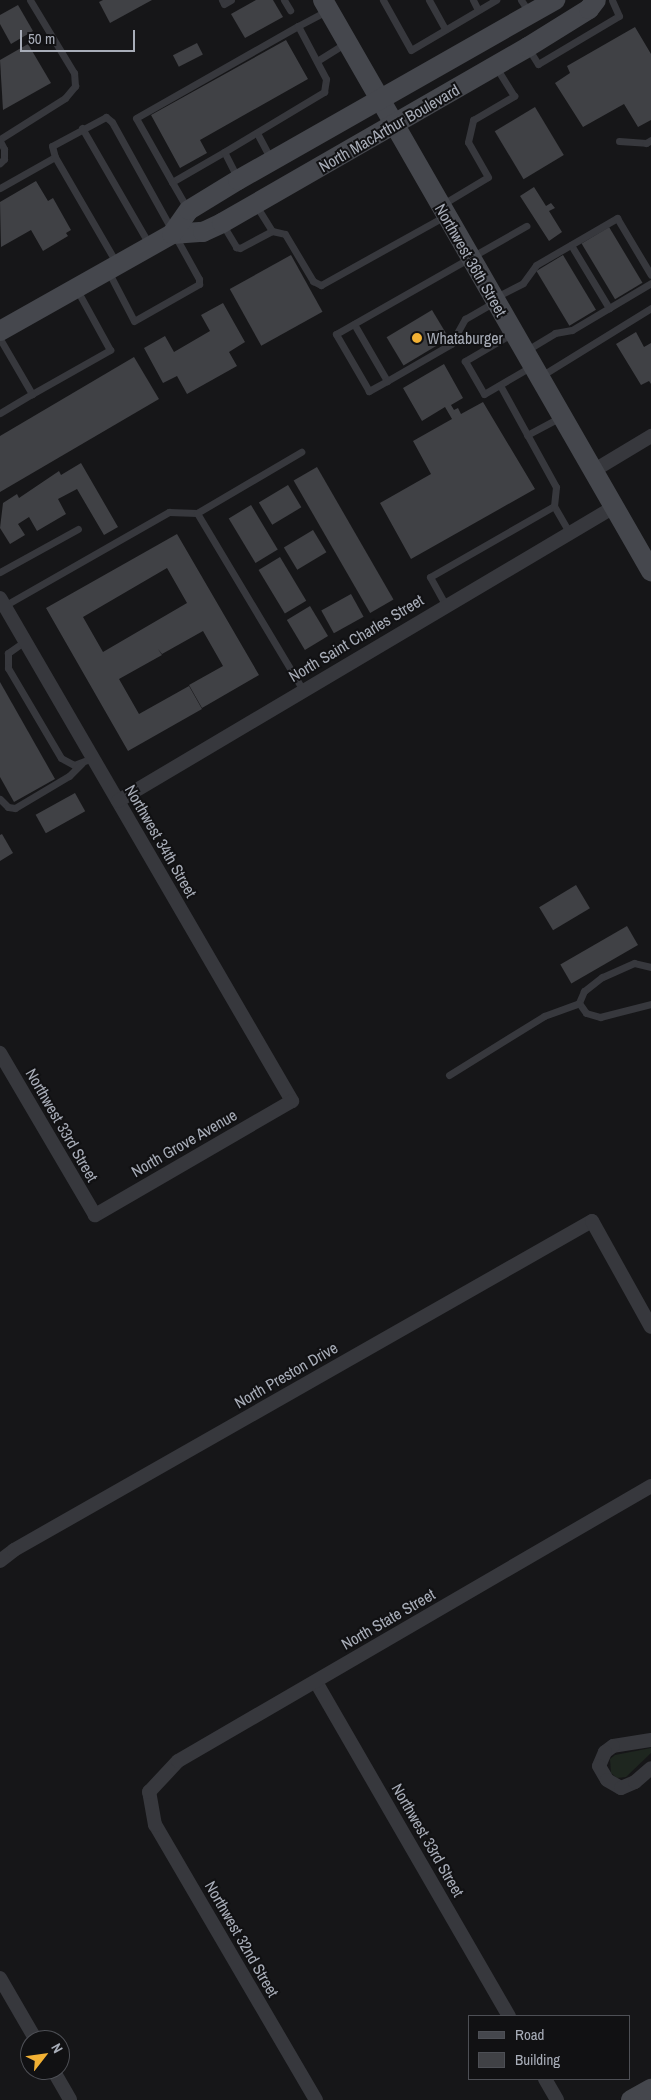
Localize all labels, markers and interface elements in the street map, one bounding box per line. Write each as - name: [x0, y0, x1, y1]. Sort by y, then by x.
- scale bar: [22, 20, 138, 52]
- text: 50 m: [28, 28, 55, 49]
- street label: North MacArthur Boulevard: [315, 80, 463, 176]
- street label: Northwest 36th Street: [431, 200, 511, 320]
- place label: Whataburger: [427, 328, 503, 348]
- marker: Whataburger: [411, 332, 423, 344]
- street label: North Saint Charles Street: [285, 590, 427, 686]
- street label: Northwest 34th Street: [121, 781, 201, 901]
- street label: Northwest 33rd Street: [22, 1065, 102, 1185]
- street label: North Grove Avenue: [128, 1105, 240, 1181]
- street label: North Preston Drive: [231, 1338, 341, 1412]
- street label: North State Street: [338, 1584, 438, 1654]
- street label: Northwest 33rd Street: [388, 1780, 468, 1900]
- street label: Northwest 32nd Street: [201, 1878, 283, 2000]
- legend: [468, 2015, 631, 2080]
- text: Road: [515, 2024, 544, 2045]
- north arrow: [20, 2030, 70, 2080]
- text: N: [47, 2040, 67, 2056]
- text: Building: [515, 2049, 560, 2070]

